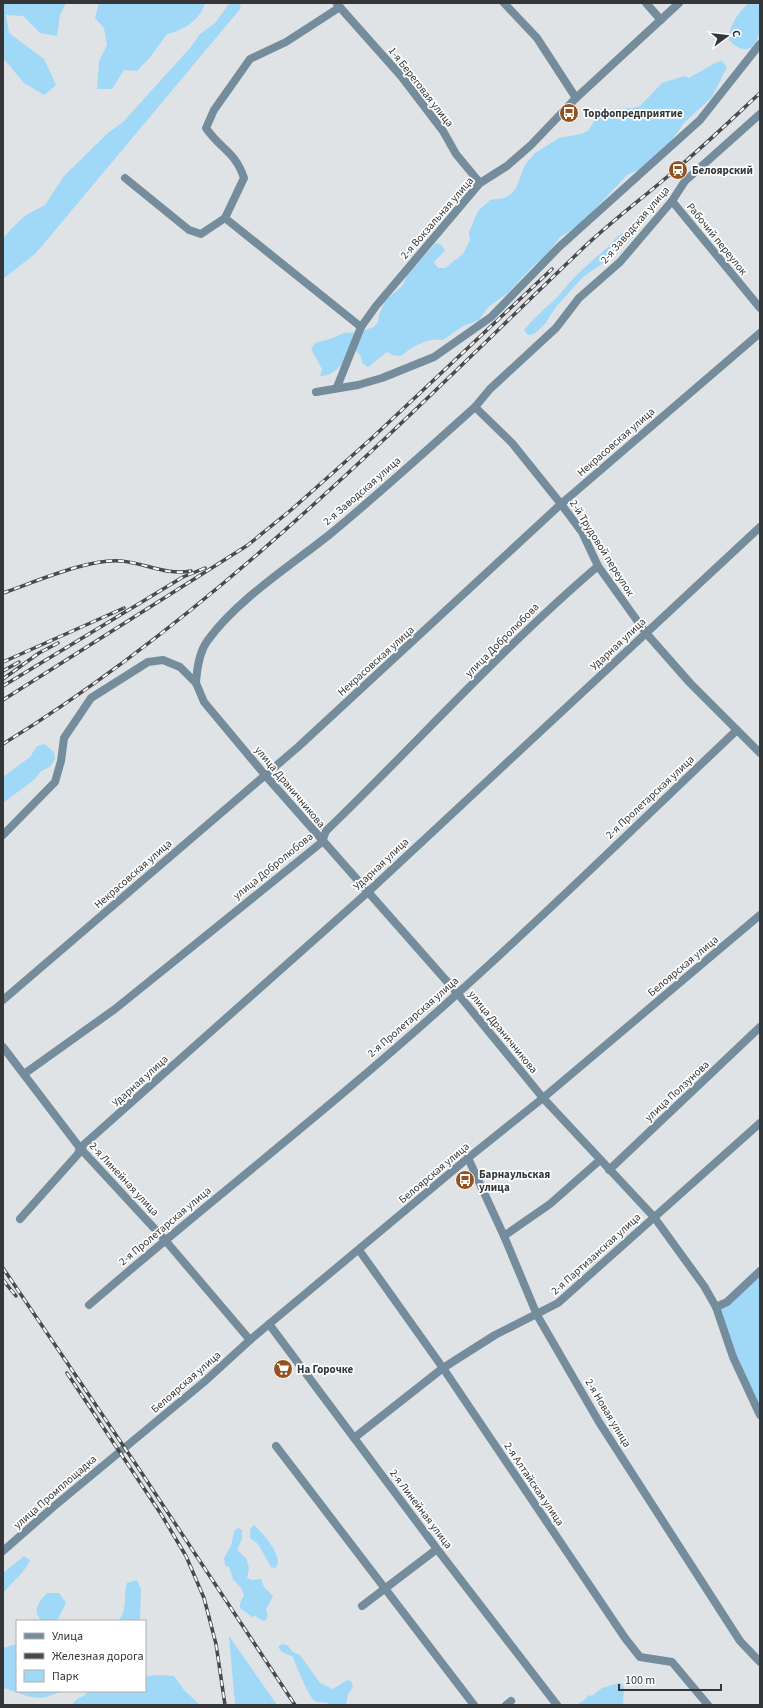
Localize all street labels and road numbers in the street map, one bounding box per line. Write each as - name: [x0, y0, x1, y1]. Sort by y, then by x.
- street label: 1-я Береговая улица: [385, 44, 457, 130]
- street label: 2-я Вокзальная улица: [397, 174, 477, 262]
- street label: 2-я Заводская улица: [597, 183, 673, 267]
- street label: Рабочий переулок: [683, 200, 751, 279]
- street label: Некрасовская улица: [574, 404, 658, 480]
- street label: 2-я Заводская улица: [320, 453, 404, 529]
- street label: 2-й Трудовой переулок: [566, 497, 638, 600]
- street label: улица Добролюбова: [462, 600, 542, 680]
- street label: Ударная улица: [587, 614, 649, 674]
- street label: Некрасовская улица: [334, 622, 418, 700]
- street label: улица Драничникова: [251, 743, 329, 831]
- street label: 2-я Пролетарская улица: [602, 752, 698, 842]
- street label: улица Добролюбова: [230, 829, 316, 903]
- street label: Ударная улица: [350, 834, 412, 894]
- street label: Некрасовская улица: [91, 836, 175, 912]
- street label: Белоярская улица: [644, 932, 722, 1000]
- street label: 2-я Пролетарская улица: [364, 973, 462, 1061]
- street label: улица Драничникова: [465, 987, 541, 1077]
- street label: Ударная улица: [109, 1052, 171, 1110]
- street label: улица Ползунова: [641, 1057, 713, 1125]
- street label: 2-я Линейная улица: [86, 1139, 162, 1219]
- street label: Белоярская улица: [395, 1139, 473, 1207]
- street label: 2-я Пролетарская улица: [116, 1183, 214, 1269]
- street label: 2-я Партизанская улица: [548, 1210, 644, 1298]
- street label: Белоярская улица: [148, 1347, 224, 1417]
- street label: 2-я Новая улица: [582, 1376, 634, 1450]
- street label: 2-я Алтайская улица: [500, 1439, 568, 1529]
- street label: улица Промплощадка: [10, 1452, 100, 1532]
- street label: 2-я Линейная улица: [386, 1466, 456, 1552]

